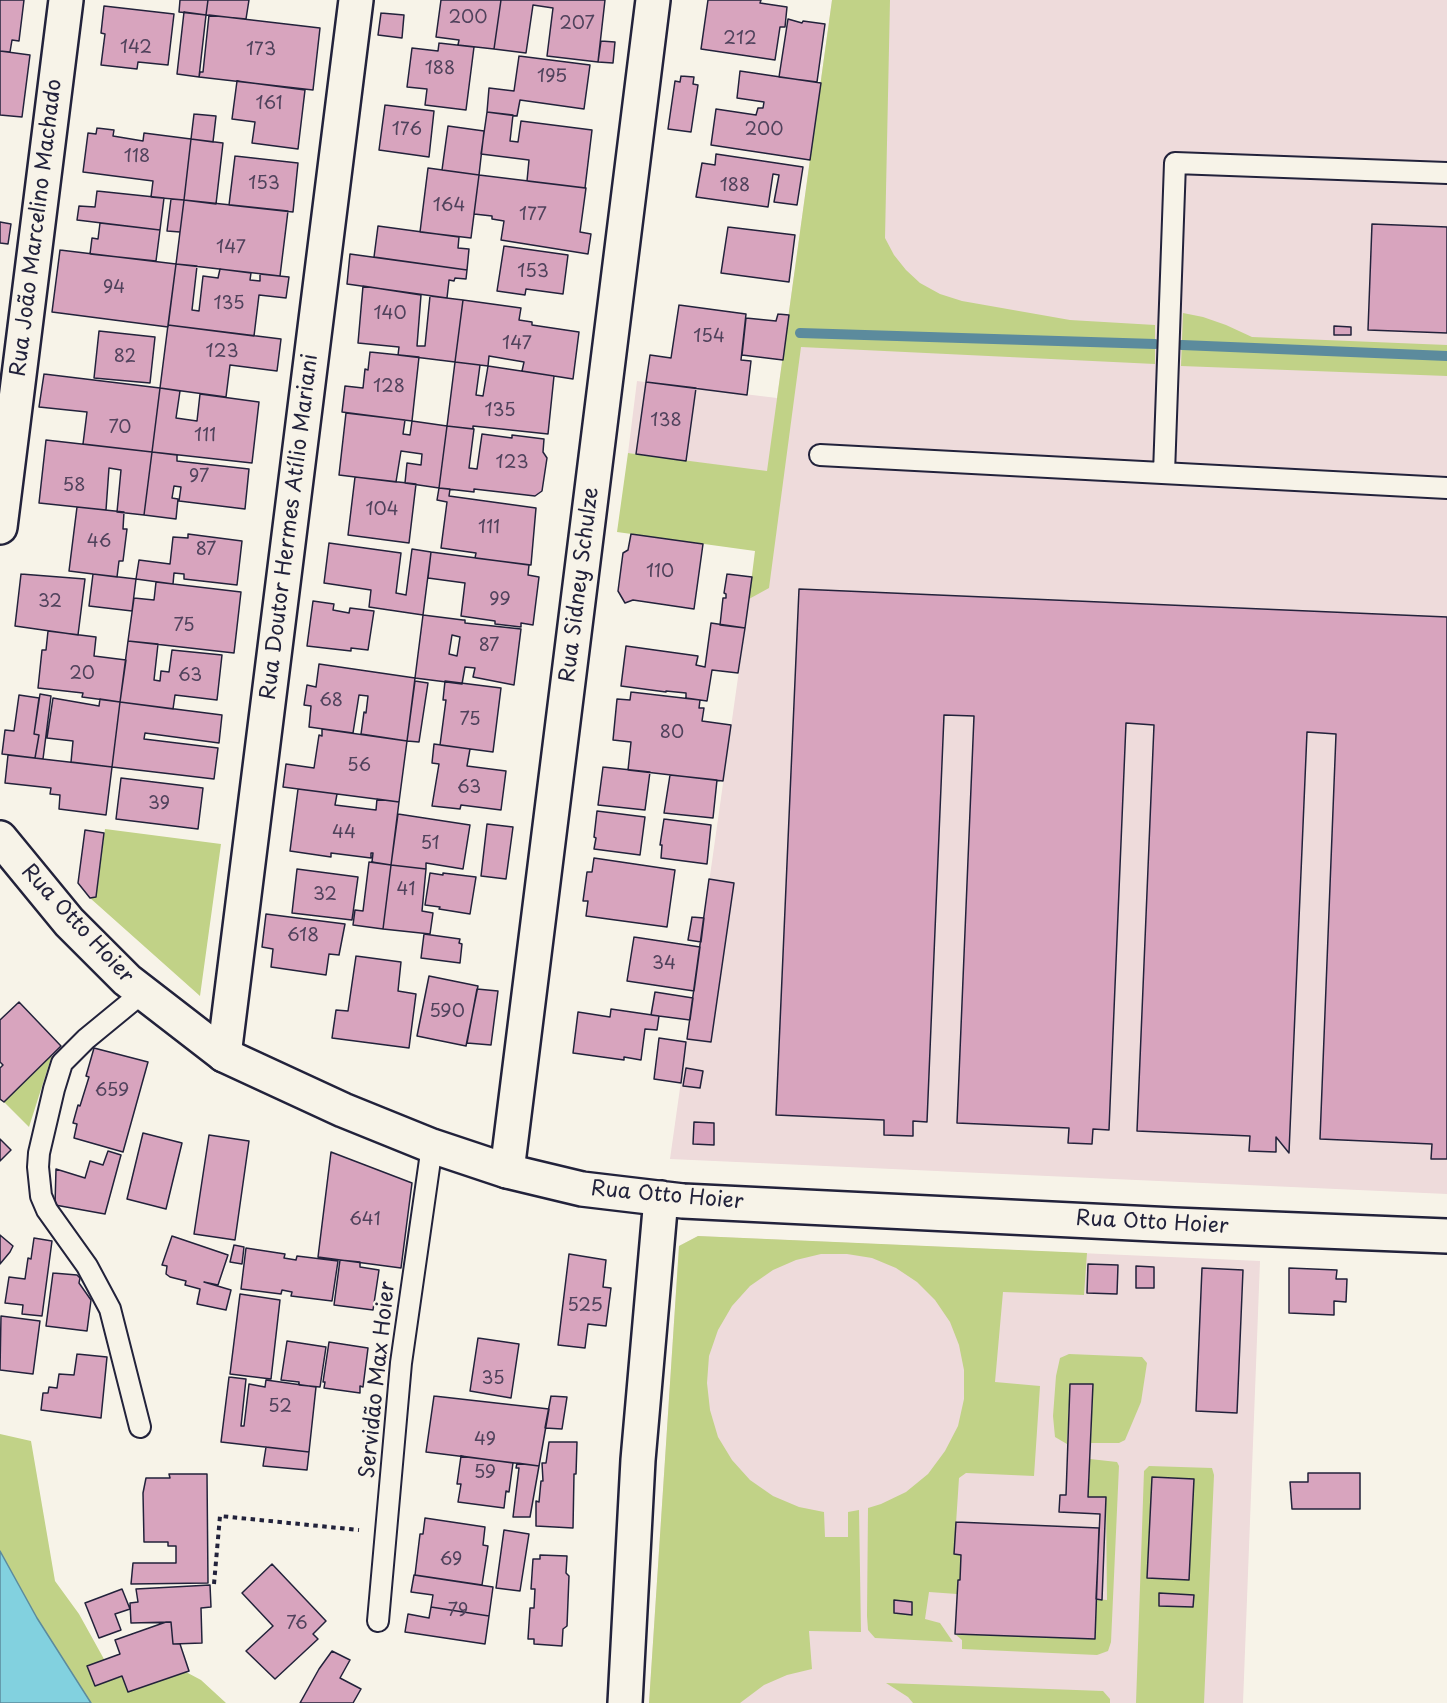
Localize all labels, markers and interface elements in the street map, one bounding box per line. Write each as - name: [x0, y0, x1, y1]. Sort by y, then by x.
- house number: 200: [449, 7, 487, 29]
- house number: 207: [559, 13, 595, 35]
- house number: 212: [723, 28, 757, 50]
- house number: 142: [120, 37, 152, 59]
- house number: 173: [246, 39, 276, 61]
- house number: 188: [425, 58, 455, 80]
- house number: 195: [537, 66, 567, 88]
- street label: Rua João Marcelino Machado: [6, 78, 68, 378]
- house number: 161: [256, 93, 282, 115]
- house number: 176: [392, 119, 422, 141]
- house number: 200: [745, 119, 783, 141]
- house number: 118: [124, 146, 150, 168]
- house number: 153: [248, 173, 280, 195]
- house number: 188: [720, 175, 750, 197]
- house number: 164: [433, 195, 465, 217]
- house number: 177: [519, 204, 547, 226]
- house number: 147: [216, 237, 246, 259]
- house number: 153: [517, 261, 549, 283]
- house number: 94: [103, 277, 125, 299]
- house number: 135: [213, 293, 245, 315]
- house number: 140: [373, 303, 407, 325]
- house number: 154: [693, 326, 725, 348]
- house number: 147: [502, 333, 532, 355]
- house number: 123: [206, 341, 238, 363]
- house number: 82: [114, 346, 136, 368]
- street label: Rua Doutor Hermes Atílio Mariani: [256, 353, 324, 701]
- house number: 128: [373, 376, 405, 398]
- house number: 135: [484, 400, 516, 422]
- house number: 138: [650, 410, 682, 432]
- house number: 70: [109, 417, 131, 439]
- house number: 111: [194, 425, 216, 447]
- house number: 123: [496, 452, 528, 474]
- house number: 97: [189, 466, 209, 488]
- house number: 58: [63, 475, 85, 497]
- street label: Rua Sidney Schulze: [556, 486, 604, 684]
- house number: 104: [365, 499, 399, 521]
- house number: 111: [478, 517, 500, 539]
- house number: 46: [87, 531, 111, 553]
- house number: 87: [196, 539, 216, 561]
- house number: 110: [646, 561, 674, 583]
- house number: 99: [489, 589, 511, 611]
- house number: 32: [38, 591, 62, 613]
- house number: 75: [174, 615, 194, 637]
- house number: 87: [479, 635, 499, 657]
- house number: 20: [69, 663, 95, 685]
- house number: 63: [178, 665, 202, 687]
- house number: 68: [319, 690, 343, 712]
- house number: 75: [460, 709, 480, 731]
- house number: 80: [660, 722, 684, 744]
- house number: 56: [347, 755, 371, 777]
- house number: 63: [457, 777, 481, 799]
- house number: 39: [148, 793, 170, 815]
- house number: 44: [332, 822, 356, 844]
- house number: 51: [420, 833, 440, 855]
- street label: Rua Otto Hoier: [16, 859, 138, 989]
- house number: 41: [397, 879, 415, 901]
- house number: 32: [313, 884, 337, 906]
- house number: 618: [287, 925, 319, 947]
- house number: 34: [652, 953, 676, 975]
- house number: 590: [429, 1001, 465, 1023]
- house number: 659: [95, 1080, 129, 1102]
- street label: Rua Otto Hoier: [590, 1177, 744, 1215]
- street label: Rua Otto Hoier: [1075, 1206, 1229, 1240]
- house number: 641: [349, 1209, 381, 1231]
- street label: Servidão Max Hoier: [355, 1280, 401, 1480]
- house number: 525: [567, 1295, 603, 1317]
- house number: 35: [481, 1368, 505, 1390]
- house number: 52: [268, 1396, 292, 1418]
- house number: 49: [474, 1429, 496, 1451]
- house number: 59: [474, 1462, 496, 1484]
- house number: 69: [440, 1549, 462, 1571]
- house number: 79: [448, 1600, 468, 1622]
- house number: 76: [286, 1613, 308, 1635]

